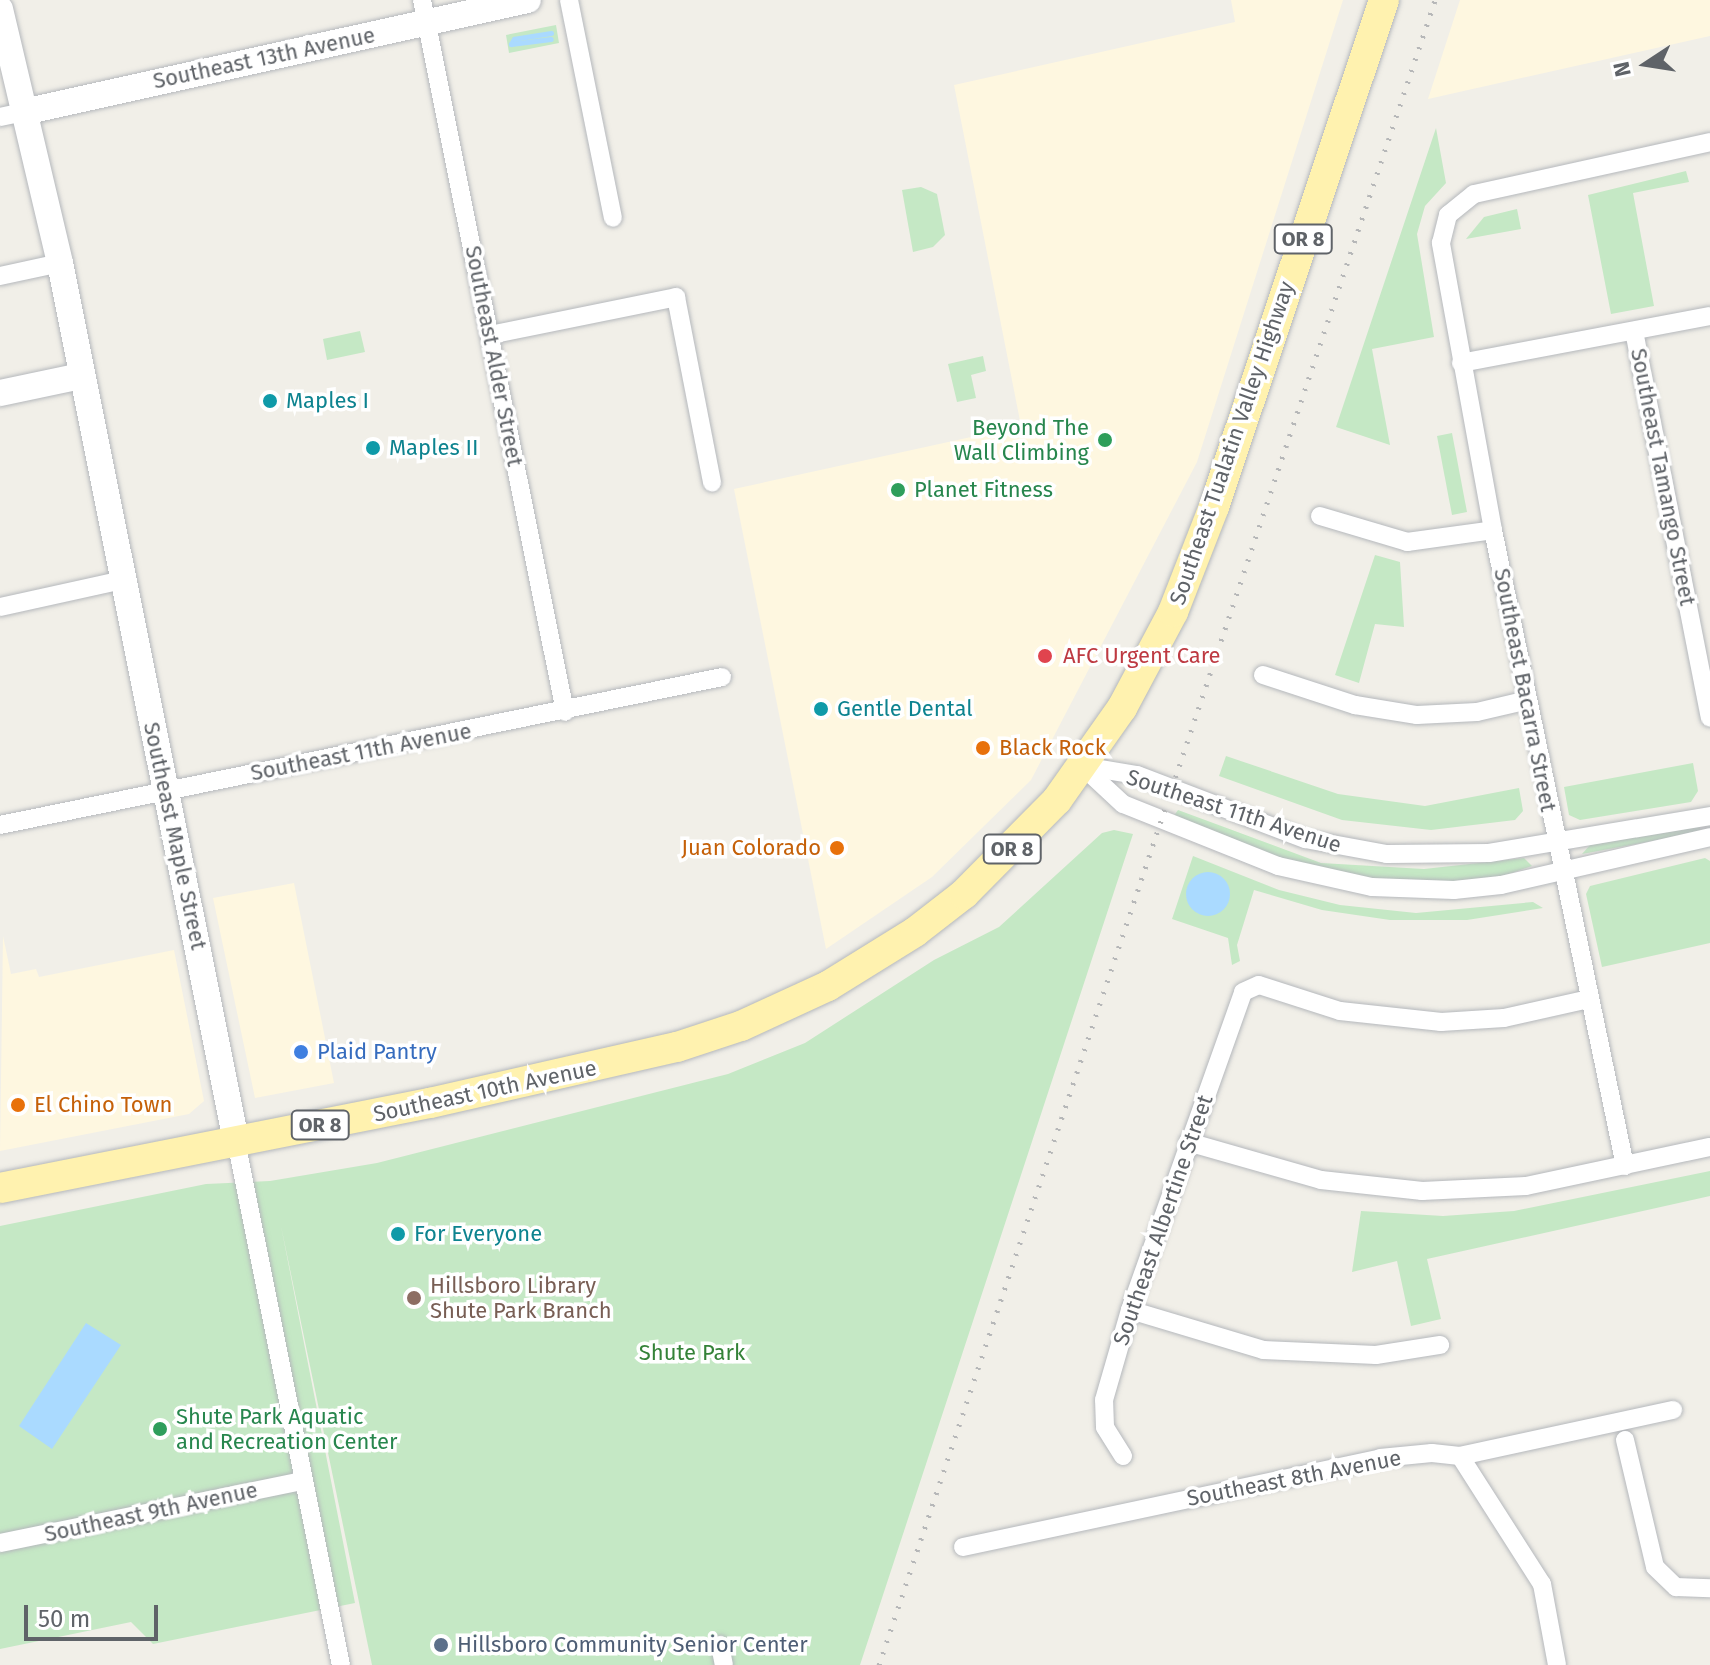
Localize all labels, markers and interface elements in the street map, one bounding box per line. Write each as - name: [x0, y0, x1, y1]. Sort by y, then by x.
- street label: Southeast 13th Avenue: [151, 22, 377, 94]
- north arrow: [1606, 24, 1686, 104]
- text: N: [1607, 59, 1637, 79]
- road number: OR 8: [1273, 223, 1333, 255]
- street label: Southeast Alder Street: [460, 243, 528, 469]
- street label: Southeast Tualatin Valley Highway: [1164, 278, 1300, 608]
- street label: Southeast Tamango Street: [1625, 346, 1701, 608]
- place label: Maples I: [286, 388, 369, 414]
- marker: Maples I: [261, 392, 279, 410]
- place label: Beyond The Wall Climbing: [954, 414, 1089, 466]
- marker: Beyond The Wall Climbing: [1096, 431, 1114, 449]
- place label: Maples II: [389, 435, 479, 461]
- marker: Maples II: [364, 439, 382, 457]
- place label: Planet Fitness: [914, 477, 1053, 503]
- marker: Planet Fitness: [889, 481, 907, 499]
- street label: Southeast Bacarra Street: [1488, 566, 1562, 814]
- place label: AFC Urgent Care: [1063, 643, 1221, 669]
- marker: AFC Urgent Care: [1034, 645, 1056, 667]
- place label: Gentle Dental: [837, 696, 973, 722]
- marker: Gentle Dental: [812, 700, 830, 718]
- street label: Southeast 11th Avenue: [248, 718, 474, 786]
- street label: Southeast Maple Street: [138, 720, 212, 952]
- place label: Black Rock: [999, 735, 1106, 761]
- marker: Black Rock: [974, 739, 992, 757]
- street label: Southeast 11th Avenue: [1123, 764, 1345, 858]
- road number: OR 8: [982, 833, 1042, 865]
- place label: Juan Colorado: [681, 835, 821, 861]
- marker: Juan Colorado: [828, 839, 846, 857]
- place label: Plaid Pantry: [317, 1039, 437, 1065]
- marker: Plaid Pantry: [292, 1043, 310, 1061]
- street label: Southeast 10th Avenue: [371, 1054, 599, 1128]
- street label: Southeast Albertine Street: [1108, 1091, 1218, 1349]
- place label: El Chino Town: [34, 1092, 172, 1118]
- marker: El Chino Town: [9, 1096, 27, 1114]
- road number: OR 8: [290, 1109, 350, 1141]
- place label: For Everyone: [414, 1221, 542, 1247]
- marker: For Everyone: [389, 1225, 407, 1243]
- place label: Hillsboro Library Shute Park Branch: [430, 1272, 612, 1324]
- marker: Hillsboro Library Shute Park Branch: [405, 1289, 423, 1307]
- park label: Shute Park: [639, 1340, 745, 1366]
- place label: Shute Park Aquatic and Recreation Center: [176, 1403, 397, 1454]
- marker: Shute Park Aquatic and Recreation Center: [151, 1420, 169, 1438]
- street label: Southeast 8th Avenue: [1185, 1444, 1403, 1512]
- street label: Southeast 9th Avenue: [42, 1477, 260, 1547]
- scale bar: [28, 1589, 162, 1639]
- text: 50 m: [38, 1605, 90, 1633]
- place label: Hillsboro Community Senior Center: [457, 1632, 808, 1658]
- marker: Hillsboro Community Senior Center: [432, 1636, 450, 1654]

